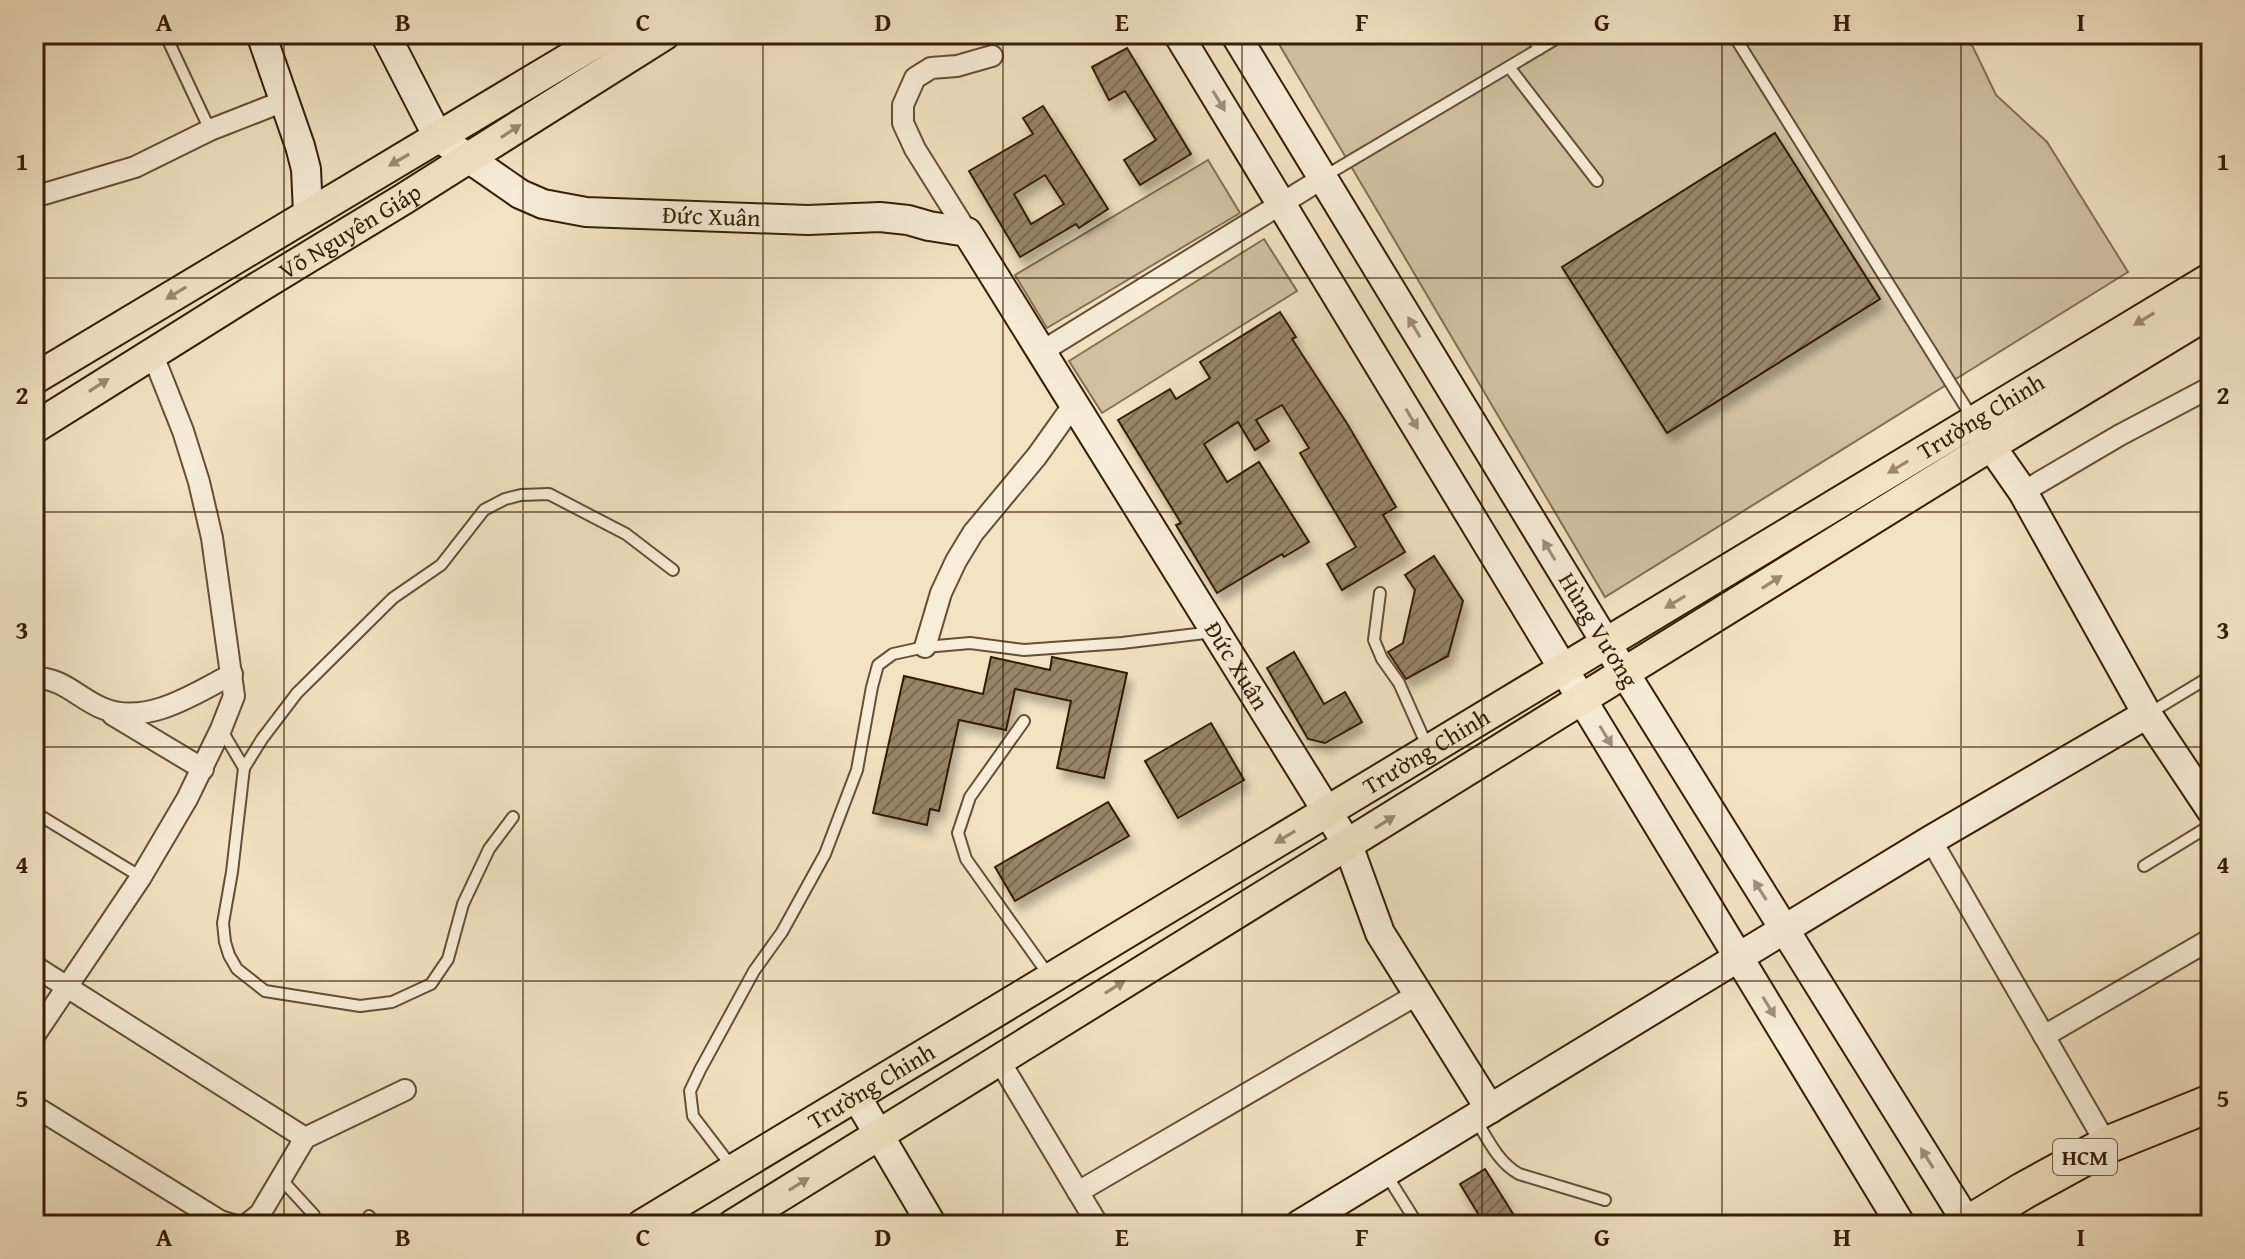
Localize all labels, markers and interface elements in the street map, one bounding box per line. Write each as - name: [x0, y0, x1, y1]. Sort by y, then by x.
- text: A: [156, 2, 173, 41]
- text: B: [395, 2, 411, 41]
- text: C: [636, 2, 650, 41]
- text: D: [875, 2, 891, 41]
- text: E: [1115, 2, 1129, 41]
- text: F: [1355, 2, 1369, 41]
- text: G: [1594, 2, 1610, 41]
- text: H: [1833, 2, 1851, 41]
- text: I: [2077, 2, 2085, 41]
- one-way arrow: [1212, 90, 1226, 112]
- one-way arrow: [500, 124, 522, 138]
- text: 1: [15, 141, 29, 180]
- text: 1: [2216, 141, 2230, 180]
- one-way arrow: [388, 153, 410, 167]
- street label: Võ Nguyên Giáp: [272, 174, 428, 288]
- street label: Đức Xuân: [662, 197, 762, 235]
- one-way arrow: [165, 286, 187, 300]
- one-way arrow: [2133, 311, 2155, 325]
- one-way arrow: [1407, 316, 1422, 339]
- street label: Trường Chinh: [1911, 364, 2051, 468]
- text: 2: [15, 375, 29, 414]
- text: 2: [2216, 375, 2230, 414]
- one-way arrow: [89, 378, 110, 393]
- one-way arrow: [1405, 408, 1419, 430]
- one-way arrow: [1887, 460, 1909, 474]
- one-way arrow: [1543, 539, 1557, 561]
- street label: Hùng Vương: [1550, 565, 1648, 694]
- one-way arrow: [1761, 575, 1783, 589]
- one-way arrow: [1664, 594, 1686, 608]
- text: 3: [15, 610, 29, 649]
- text: 3: [2216, 610, 2230, 649]
- street label: Đức Xuân: [1196, 615, 1278, 717]
- street label: Trường Chinh: [1356, 699, 1497, 803]
- one-way arrow: [1598, 725, 1612, 747]
- one-way arrow: [1374, 815, 1396, 829]
- one-way arrow: [1274, 830, 1296, 844]
- text: 4: [15, 844, 29, 883]
- text: 4: [2216, 844, 2230, 883]
- one-way arrow: [1753, 879, 1767, 901]
- one-way arrow: [1104, 981, 1126, 995]
- one-way arrow: [1762, 996, 1776, 1018]
- street label: Trường Chinh: [801, 1034, 942, 1138]
- text: 5: [15, 1078, 29, 1117]
- text: 5: [2216, 1078, 2230, 1117]
- road number: HCM: [2053, 1139, 2117, 1175]
- one-way arrow: [1920, 1147, 1934, 1169]
- one-way arrow: [788, 1177, 810, 1191]
- text: A: [156, 1217, 173, 1256]
- text: B: [395, 1217, 411, 1256]
- text: C: [636, 1217, 650, 1256]
- text: D: [875, 1217, 891, 1256]
- text: E: [1115, 1217, 1129, 1256]
- text: F: [1355, 1217, 1369, 1256]
- text: G: [1594, 1217, 1610, 1256]
- text: H: [1833, 1217, 1851, 1256]
- text: I: [2077, 1217, 2085, 1256]

